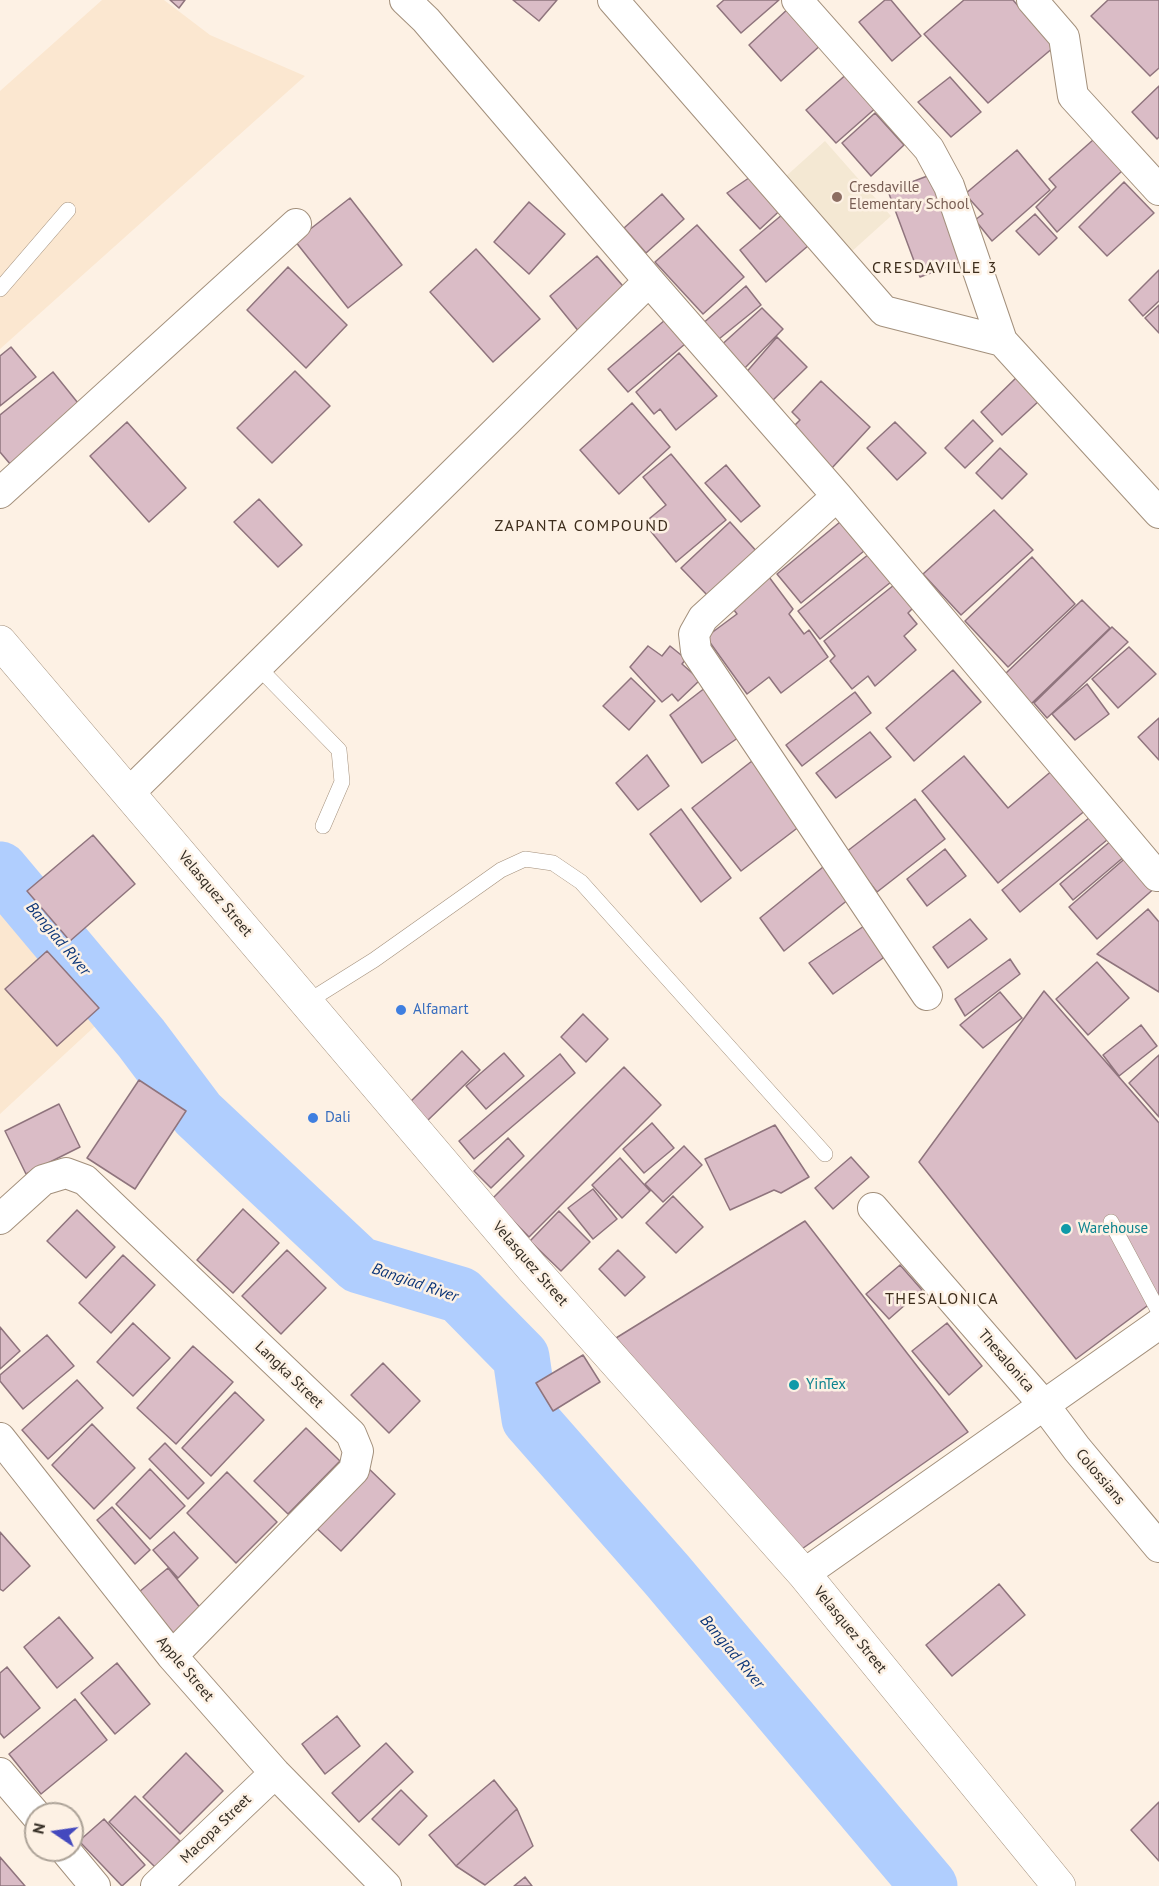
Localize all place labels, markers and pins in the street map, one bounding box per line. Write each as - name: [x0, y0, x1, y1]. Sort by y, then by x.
- place label: Cresdaville Elementary School: [849, 179, 969, 214]
- marker: Cresdaville Elementary School: [830, 190, 844, 204]
- place label: Alfamart: [413, 1001, 469, 1019]
- marker: Alfamart: [394, 1003, 408, 1017]
- place label: Dali: [325, 1109, 351, 1127]
- marker: Dali: [306, 1111, 320, 1125]
- place label: Warehouse: [1078, 1220, 1148, 1238]
- marker: Warehouse: [1059, 1222, 1073, 1236]
- place label: YinTex: [806, 1376, 846, 1394]
- marker: YinTex: [787, 1378, 801, 1392]

